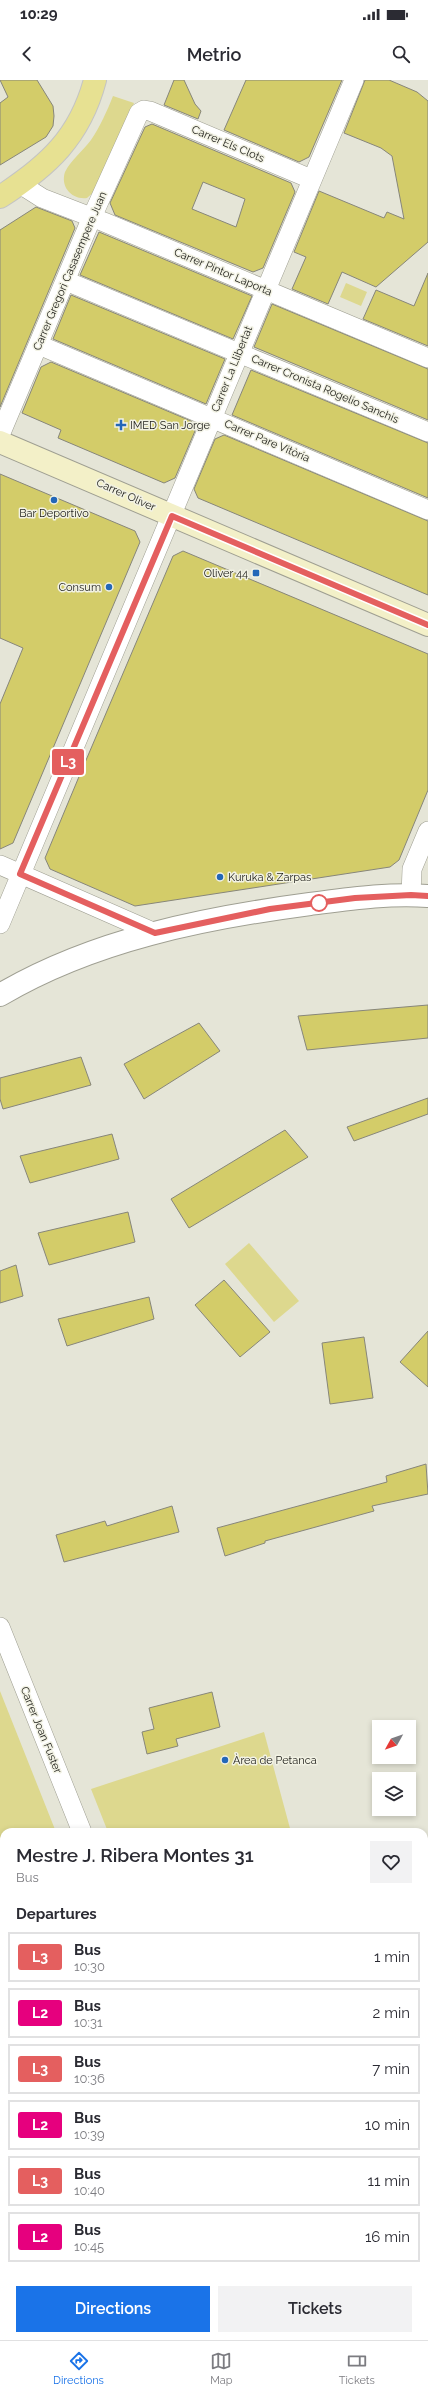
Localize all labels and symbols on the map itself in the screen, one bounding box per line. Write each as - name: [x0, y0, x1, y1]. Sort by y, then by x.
- street label: Carrer Els Clots: [190, 123, 266, 165]
- street label: Carrer Gregori Casasempere Juan: [31, 190, 109, 352]
- street label: Carrer Pintor Laporta: [172, 245, 274, 299]
- street label: Carrer La Llibertat: [209, 324, 255, 414]
- street label: Carrer Cronista Rogelio Sanchis: [249, 352, 401, 426]
- street label: Carrer Pare Vitòria: [222, 417, 312, 465]
- marker: IMED San Jorge: [115, 419, 127, 431]
- place label: IMED San Jorge: [130, 419, 211, 432]
- street label: Carrer Oliver: [94, 476, 158, 514]
- marker: Bar Deportivo: [49, 495, 59, 505]
- place label: Bar Deportivo: [19, 507, 89, 520]
- place label: Oliver 44: [204, 567, 248, 580]
- marker: Oliver 44: [251, 568, 261, 578]
- place label: Consum: [59, 581, 101, 594]
- marker: Consum: [104, 582, 114, 592]
- line badge: L3: [50, 749, 86, 775]
- place label: Kuruka & Zarpas: [228, 871, 311, 884]
- marker: Kuruka & Zarpas: [215, 872, 225, 882]
- unlabelled marker: [310, 894, 328, 912]
- street label: Carrer Joan Fuster: [18, 1685, 64, 1775]
- north arrow: [372, 1720, 416, 1764]
- place label: Àrea de Petanca: [233, 1753, 317, 1767]
- marker: Àrea de Petanca: [220, 1755, 230, 1765]

